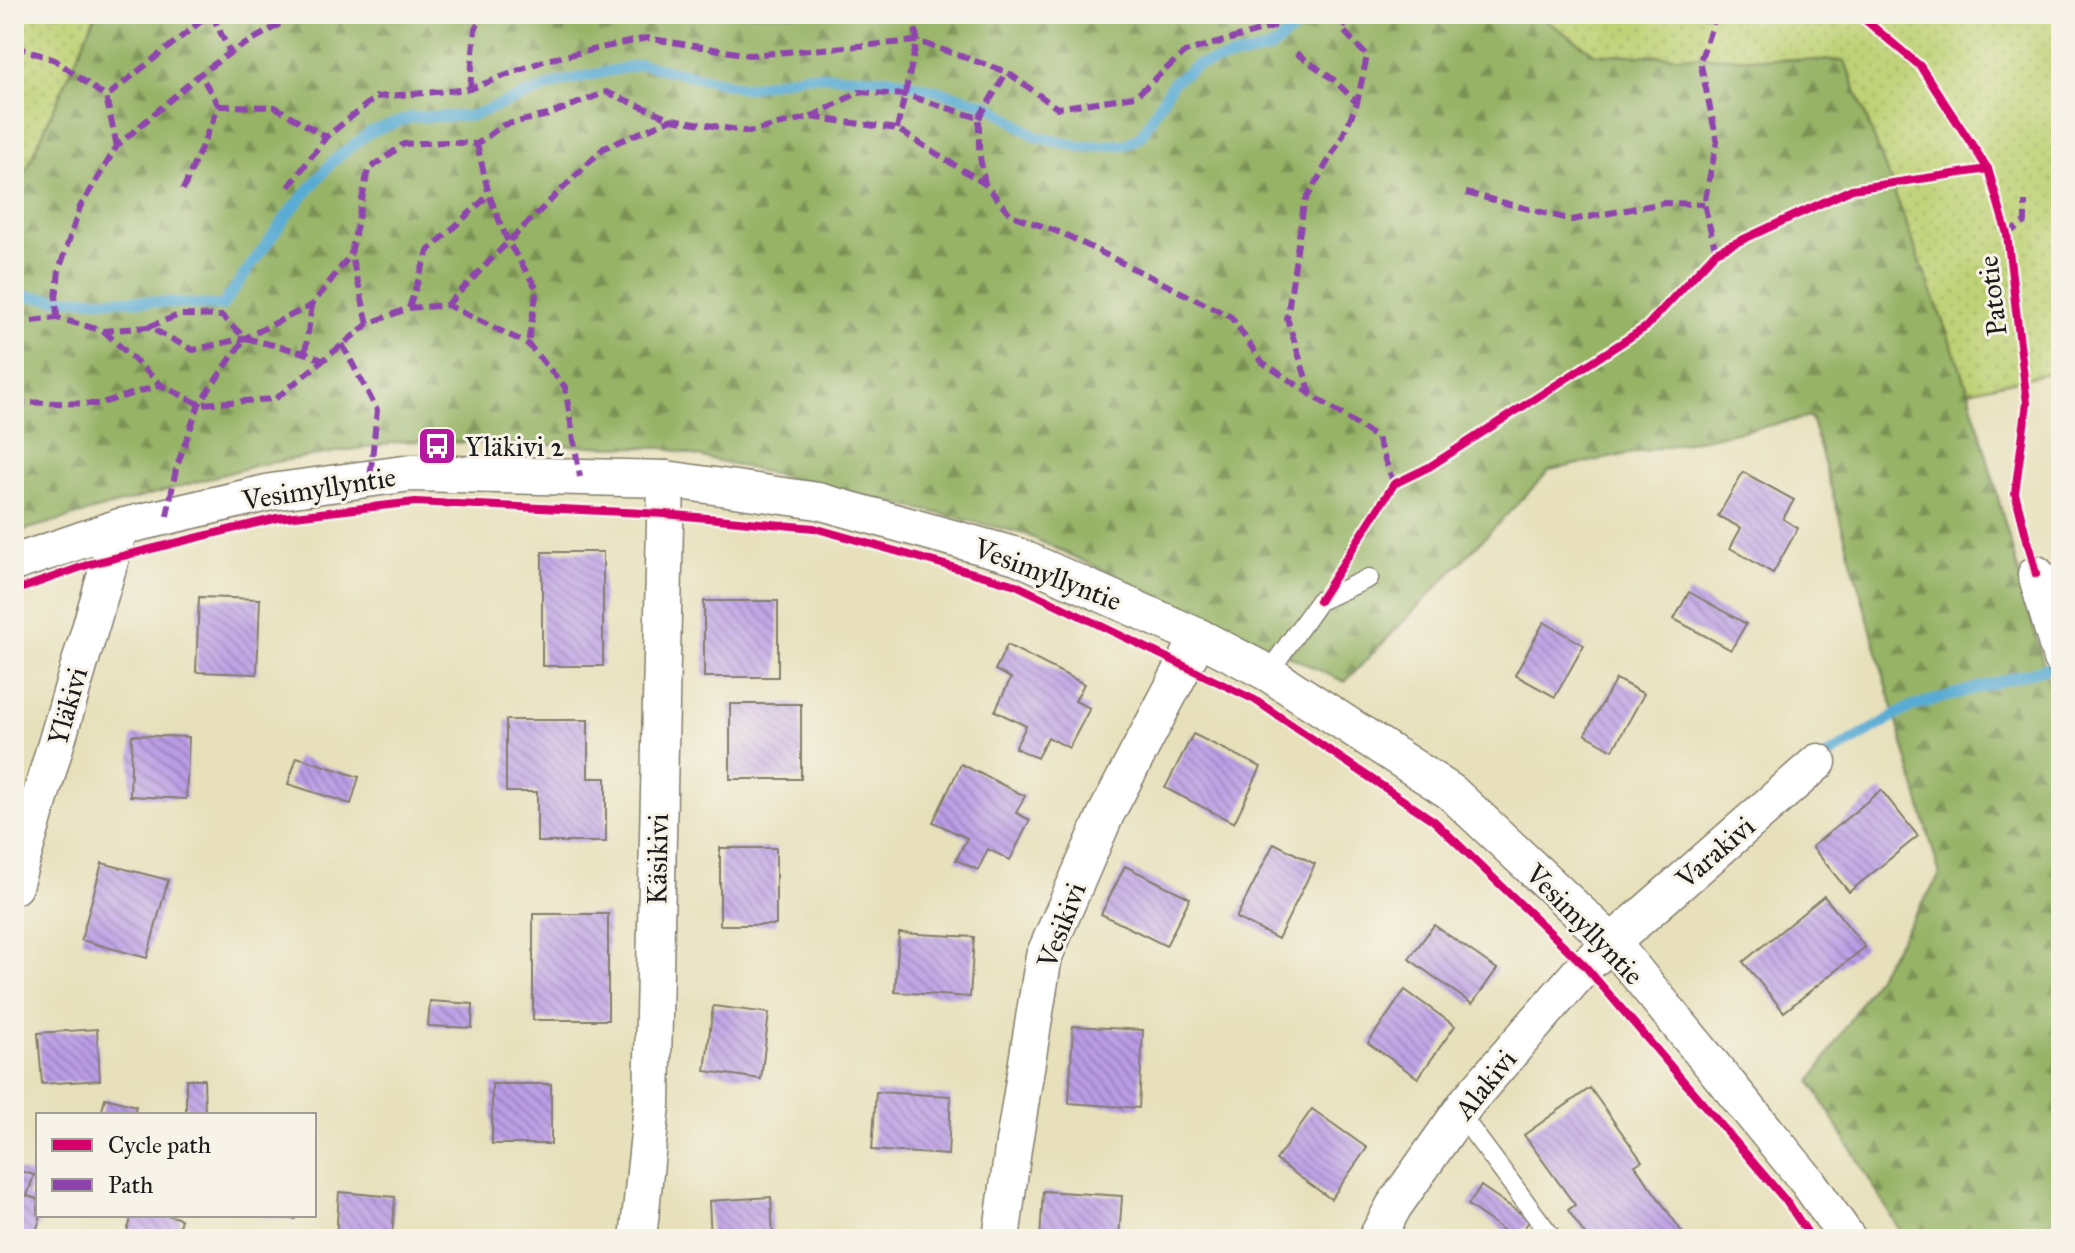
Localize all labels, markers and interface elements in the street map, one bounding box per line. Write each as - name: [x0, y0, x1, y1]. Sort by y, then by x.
- street label: Patotie: [1970, 254, 2015, 338]
- bus stop icon: Yläkivi 2: [416, 425, 458, 467]
- place label: Yläkivi 2: [465, 429, 564, 464]
- street label: Vesimyllyntie: [239, 459, 398, 518]
- street label: Vesimyllyntie: [968, 530, 1126, 619]
- street label: Yläkivi: [40, 663, 95, 749]
- street label: Varakivi: [1668, 808, 1762, 897]
- street label: Käsikivi: [639, 813, 676, 905]
- street label: Vesimyllyntie: [1517, 856, 1651, 992]
- street label: Vesikivi: [1029, 877, 1094, 974]
- street label: Alakivi: [1446, 1042, 1524, 1127]
- legend: [36, 1113, 316, 1217]
- text: Cycle path: [108, 1130, 211, 1160]
- text: Path: [108, 1170, 153, 1200]

